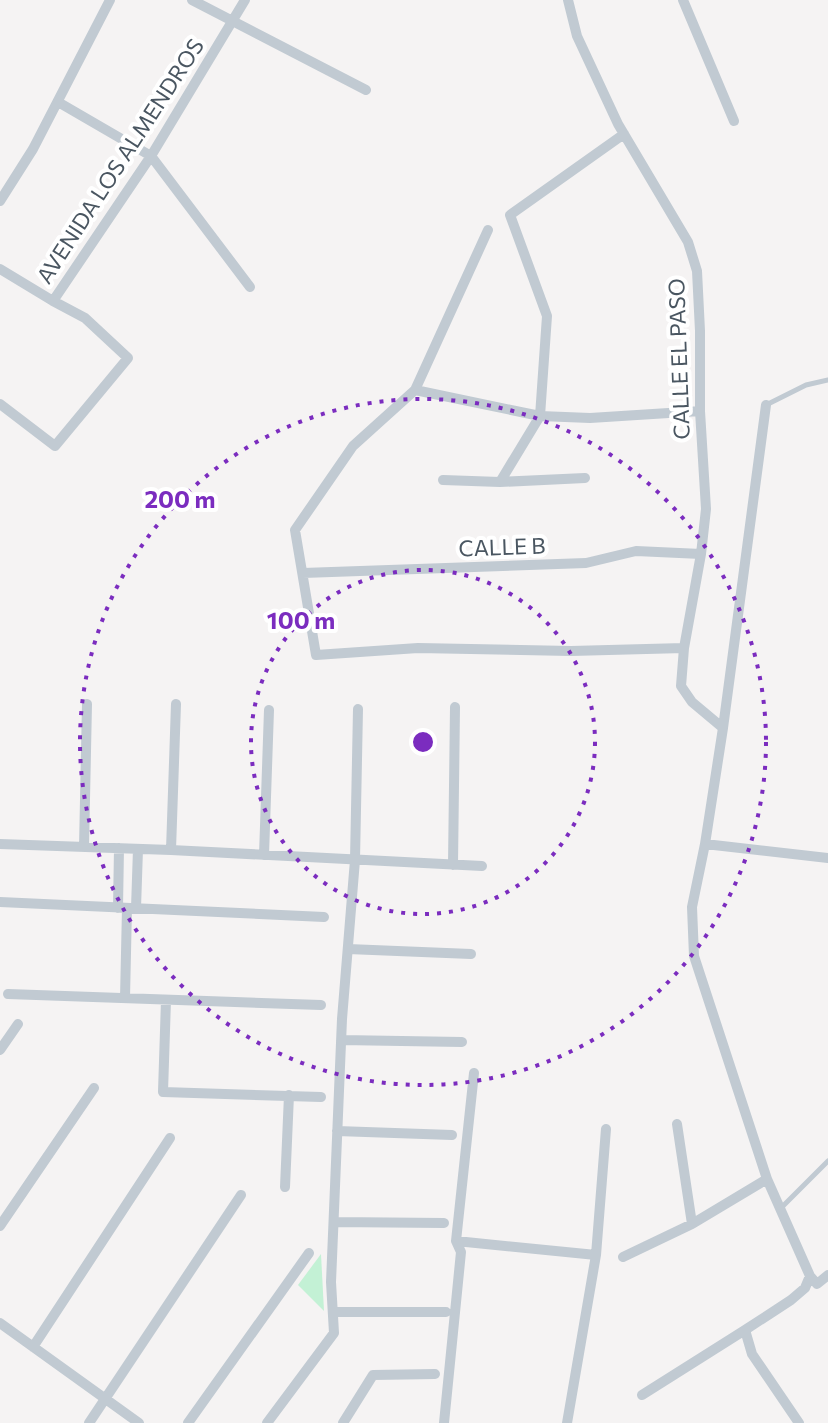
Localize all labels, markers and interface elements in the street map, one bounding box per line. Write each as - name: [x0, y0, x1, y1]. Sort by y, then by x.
- street label: AVENIDA LOS ALMENDROS: [30, 33, 209, 288]
- street label: CALLE EL PASO: [662, 278, 695, 440]
- text: 200 m: [145, 484, 215, 513]
- street label: CALLE B: [458, 531, 546, 562]
- text: 100 m: [267, 605, 335, 634]
- centre of rings: [409, 728, 437, 756]

